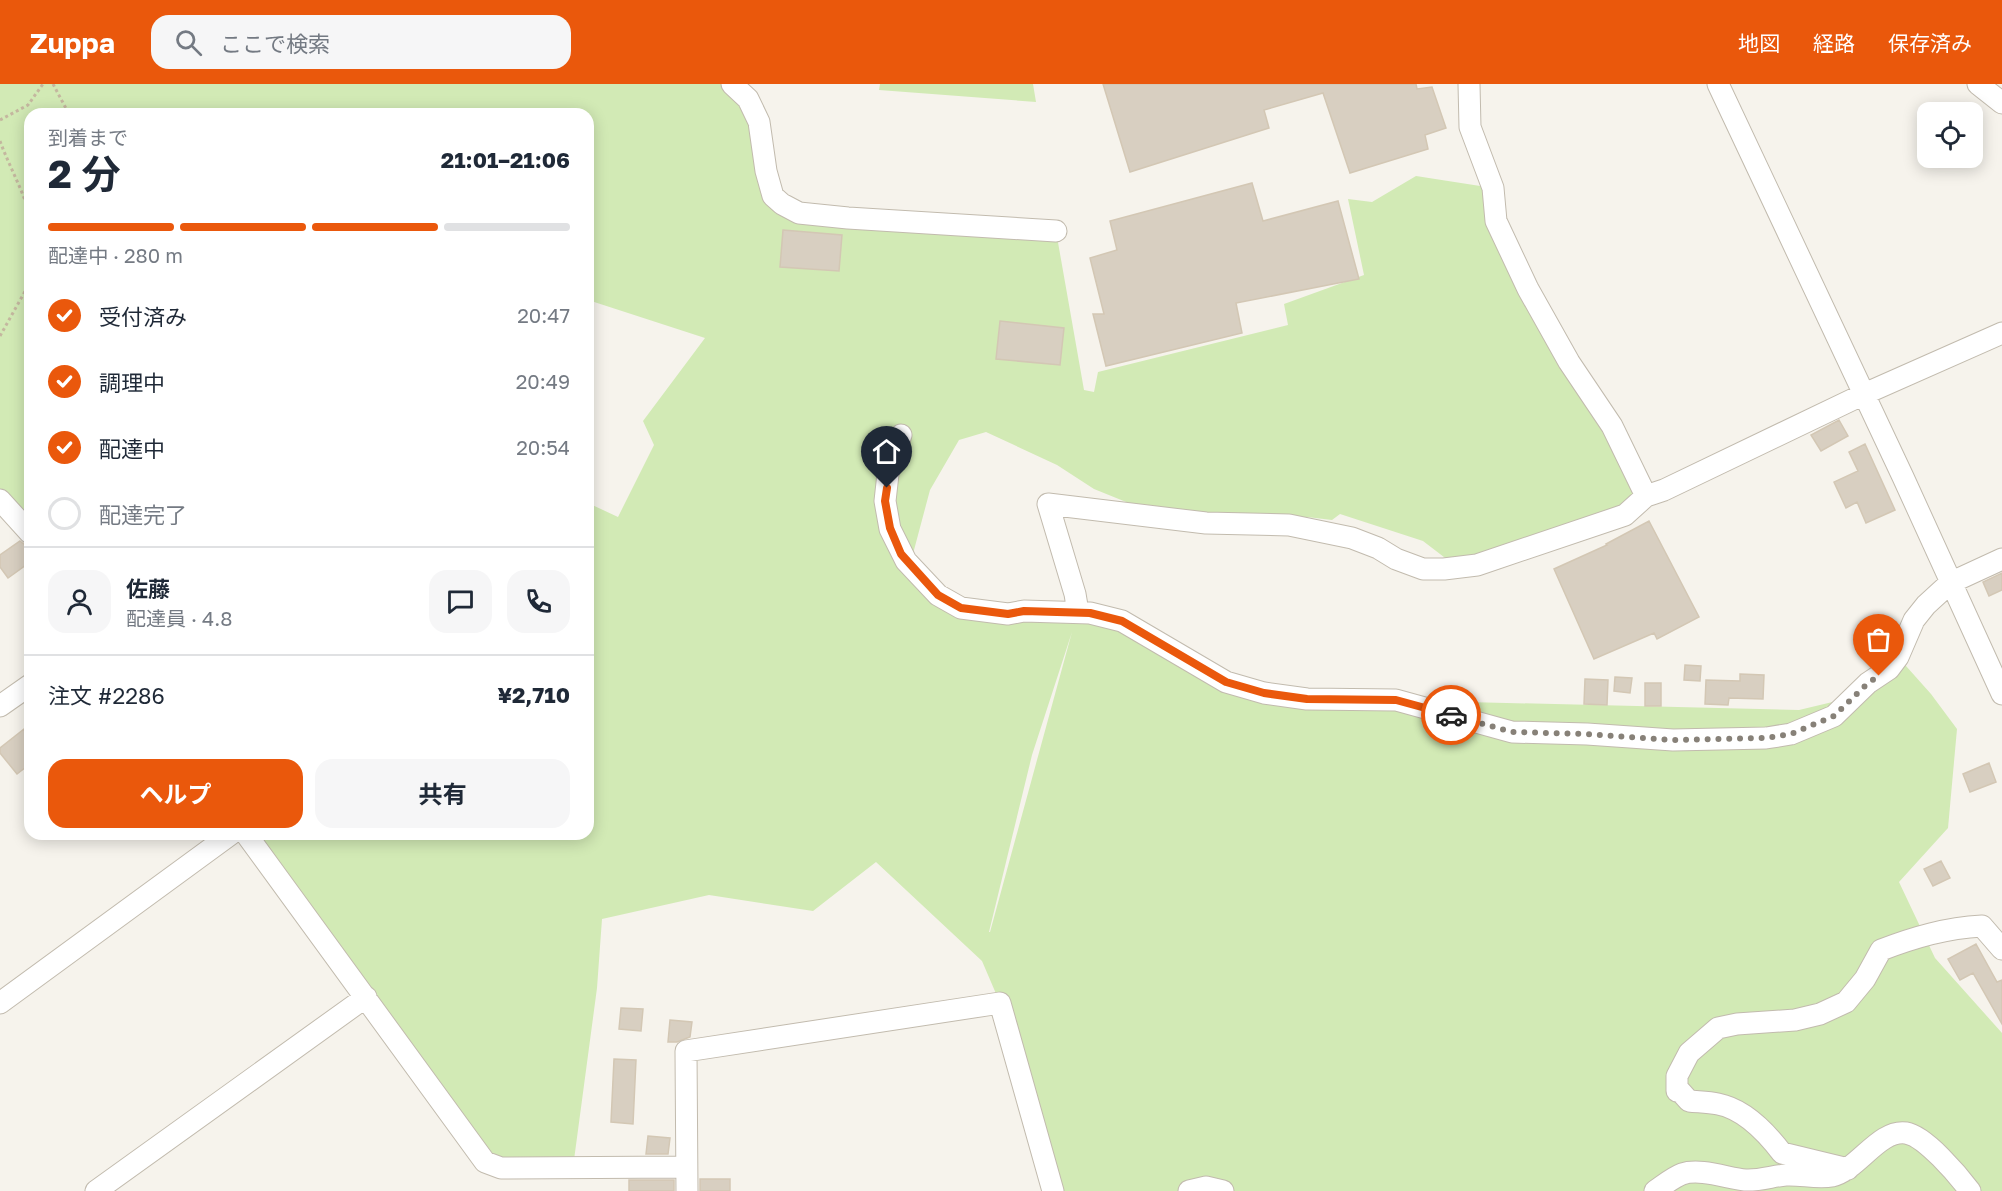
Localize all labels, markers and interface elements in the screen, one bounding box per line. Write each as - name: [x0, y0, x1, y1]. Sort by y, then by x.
- search box: [151, 15, 571, 69]
- text: Zuppa: [30, 26, 115, 59]
- icon: search: [172, 26, 205, 59]
- text: ここで検索: [220, 30, 330, 57]
- text: 地図: [1738, 30, 1780, 56]
- text: 経路: [1813, 30, 1855, 56]
- text: 保存済み: [1888, 30, 1972, 56]
- map controls: [1917, 102, 1983, 168]
- button: locate: [1917, 102, 1983, 168]
- text: 到着まで: [48, 125, 128, 149]
- text: 21:01–21:06: [441, 146, 570, 173]
- text: 2 分: [48, 150, 121, 197]
- text: 配達中 · 280 m: [48, 243, 183, 267]
- icon: check: [48, 299, 81, 332]
- text: 受付済み: [99, 303, 187, 330]
- text: 20:47: [517, 303, 570, 327]
- icon: check: [48, 365, 81, 398]
- text: 調理中: [99, 369, 165, 396]
- text: 20:49: [516, 369, 570, 393]
- pin: [861, 426, 912, 488]
- icon: check: [48, 431, 81, 464]
- text: 配達中: [99, 435, 165, 462]
- text: 20:54: [516, 435, 570, 459]
- icon: home: [870, 435, 903, 468]
- text: 配達完了: [99, 501, 187, 528]
- button: person: [48, 570, 111, 633]
- button: chat: [429, 570, 492, 633]
- button: phone: [507, 570, 570, 633]
- text: 佐藤: [126, 575, 170, 602]
- text: 配達員 · 4.8: [126, 606, 232, 630]
- pin: [1853, 614, 1904, 676]
- icon: bag: [1862, 623, 1895, 656]
- text: ¥2,710: [497, 681, 570, 708]
- text: 注文 #2286: [48, 682, 165, 709]
- courier: [1421, 685, 1481, 745]
- icon: car: [1435, 699, 1468, 732]
- button: ヘルプ: [48, 759, 303, 828]
- button: 共有: [315, 759, 570, 828]

